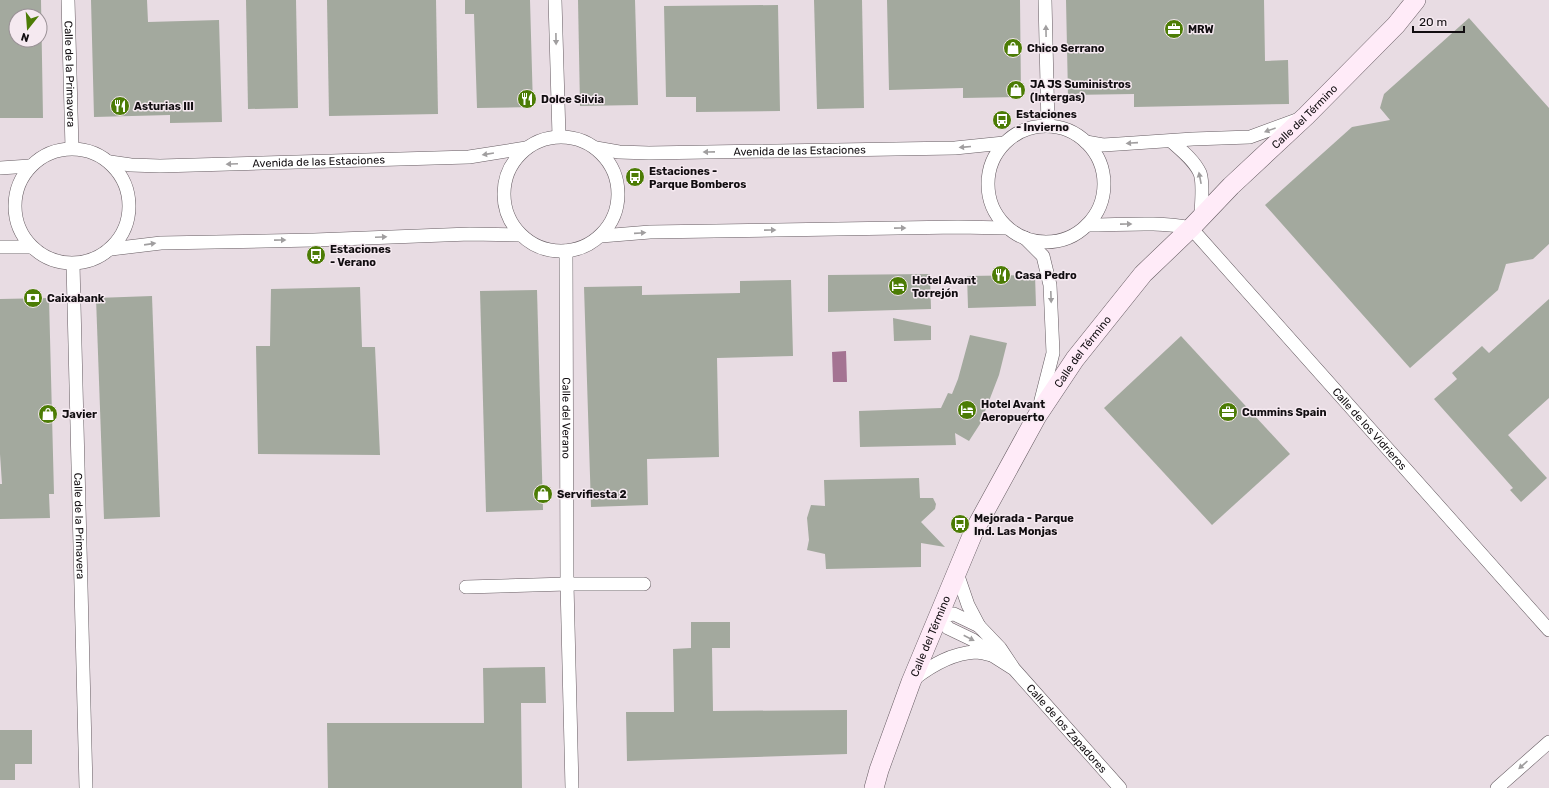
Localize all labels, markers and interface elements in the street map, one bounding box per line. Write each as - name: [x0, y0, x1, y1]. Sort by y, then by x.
- north arrow: [8, 8, 48, 48]
- scale bar: [1413, 8, 1464, 34]
- text: 20 m: [1419, 15, 1447, 29]
- office icon: MRW: [1163, 18, 1185, 40]
- street label: Calle de la Primavera: [62, 21, 77, 127]
- place label: MRW: [1188, 23, 1214, 36]
- one-way arrow: [1043, 24, 1049, 37]
- text: N: [19, 30, 31, 44]
- one-way arrow: [553, 33, 559, 46]
- shop icon: Chico Serrano: [1002, 37, 1024, 59]
- place label: Chico Serrano: [1027, 42, 1105, 55]
- place label: JA JS Suministros (Intergas): [1030, 78, 1131, 104]
- shop icon: JA JS Suministros (Intergas): [1005, 79, 1027, 101]
- street label: Calle del Término: [1269, 82, 1340, 152]
- restaurant icon: Dolce Silvia: [516, 88, 538, 110]
- place label: Dolce Silvia: [541, 93, 604, 106]
- restaurant icon: Asturias III: [109, 95, 131, 117]
- place label: Asturias III: [134, 100, 194, 113]
- place label: Estaciones - Invierno: [1016, 108, 1077, 134]
- bus stop icon: Estaciones - Invierno: [991, 109, 1013, 131]
- one-way arrow: [1263, 127, 1275, 133]
- one-way arrow: [1126, 140, 1138, 147]
- street label: Avenida de las Estaciones: [733, 143, 866, 159]
- one-way arrow: [959, 143, 971, 150]
- one-way arrow: [702, 149, 715, 155]
- one-way arrow: [482, 151, 494, 157]
- street label: Avenida de las Estaciones: [252, 153, 386, 170]
- one-way arrow: [226, 160, 238, 167]
- place label: Estaciones - Parque Bomberos: [649, 165, 746, 191]
- bus stop icon: Estaciones - Parque Bomberos: [624, 166, 646, 188]
- one-way arrow: [1196, 172, 1202, 185]
- one-way arrow: [1120, 221, 1132, 228]
- one-way arrow: [894, 225, 907, 231]
- one-way arrow: [764, 227, 777, 233]
- one-way arrow: [634, 230, 646, 237]
- one-way arrow: [375, 234, 388, 240]
- one-way arrow: [274, 237, 287, 243]
- one-way arrow: [144, 241, 156, 247]
- place label: Estaciones - Verano: [330, 243, 391, 269]
- bus stop icon: Estaciones - Verano: [305, 244, 327, 266]
- restaurant icon: Casa Pedro: [990, 264, 1012, 286]
- place label: Casa Pedro: [1015, 269, 1077, 282]
- place label: Hotel Avant Torrejón: [912, 274, 976, 300]
- hotel icon: Hotel Avant Torrejón: [887, 275, 909, 297]
- bank icon: Caixabank: [22, 287, 44, 309]
- one-way arrow: [1047, 291, 1054, 303]
- place label: Caixabank: [47, 292, 105, 305]
- street label: Calle del Término: [1052, 313, 1114, 390]
- street label: Calle del Verano: [559, 377, 573, 459]
- street label: Calle de los Vidrieros: [1329, 385, 1410, 473]
- place label: Hotel Avant Aeropuerto: [981, 398, 1045, 424]
- hotel icon: Hotel Avant Aeropuerto: [956, 399, 978, 421]
- office icon: Cummins Spain: [1217, 401, 1239, 423]
- shop icon: Javier: [37, 403, 59, 425]
- place label: Cummins Spain: [1242, 406, 1327, 419]
- place label: Javier: [62, 408, 97, 421]
- street label: Calle de la Primavera: [71, 473, 87, 579]
- shop icon: Servifiesta 2: [532, 483, 554, 505]
- place label: Servifiesta 2: [557, 488, 627, 501]
- place label: Mejorada - Parque Ind. Las Monjas: [974, 512, 1074, 538]
- bus stop icon: Mejorada - Parque Ind. Las Monjas: [949, 513, 971, 535]
- street label: Calle del Término: [908, 594, 953, 679]
- one-way arrow: [963, 635, 975, 641]
- street label: Calle de los Zapadores: [1024, 682, 1110, 776]
- one-way arrow: [1518, 760, 1528, 770]

